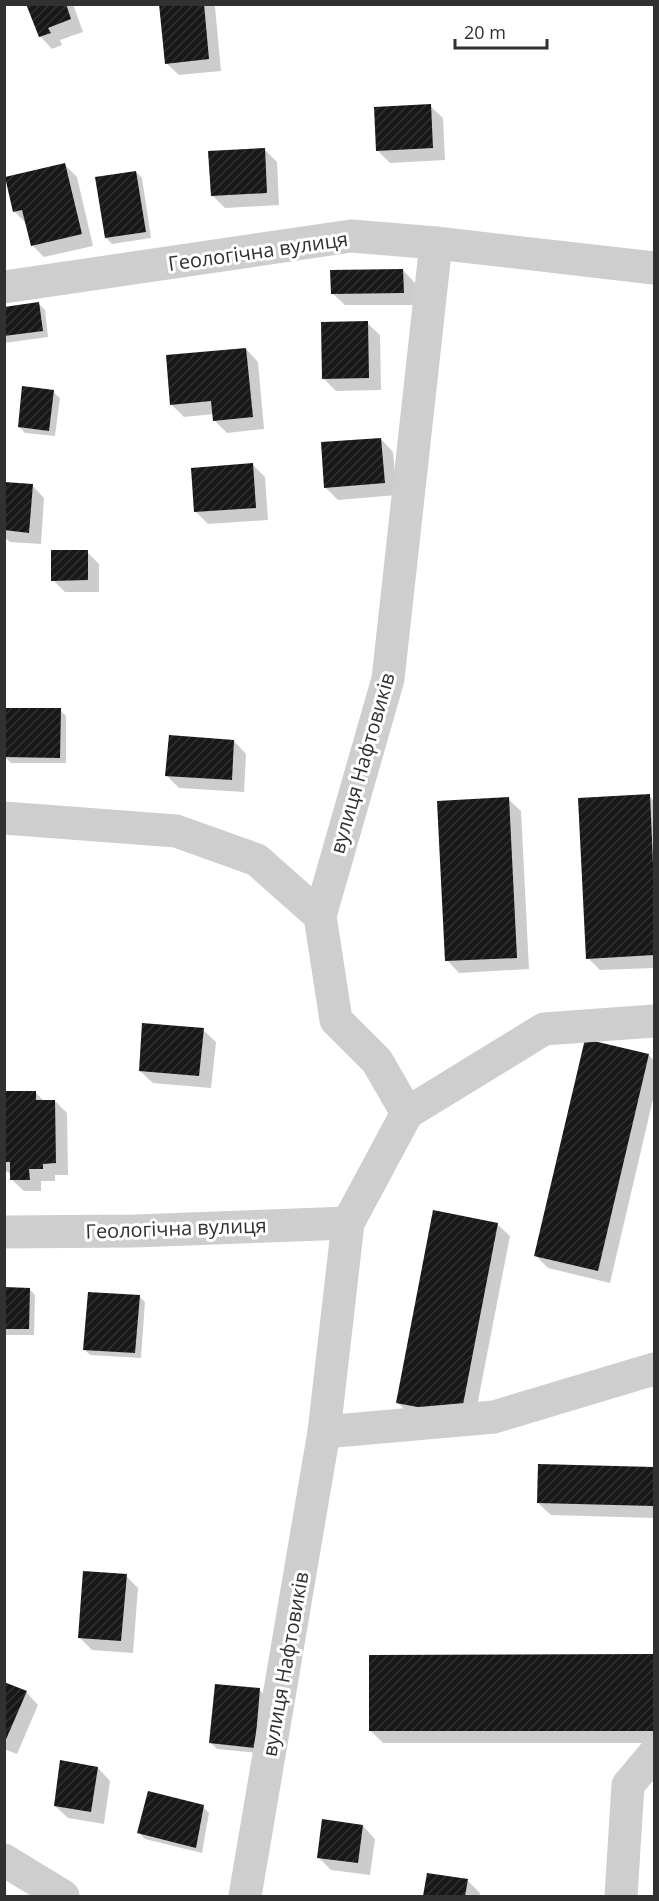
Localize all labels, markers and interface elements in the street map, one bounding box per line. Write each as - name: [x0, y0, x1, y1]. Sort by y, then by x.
- scale bar: [455, 12, 546, 50]
- text: 20 m: [464, 20, 506, 44]
- street label: Геологічна вулиця: [166, 225, 350, 277]
- street label: вулиця Нафтовиків: [323, 669, 401, 857]
- street label: Геологічна вулиця: [85, 1211, 267, 1245]
- street label: вулиця Нафтовиків: [255, 1570, 315, 1758]

